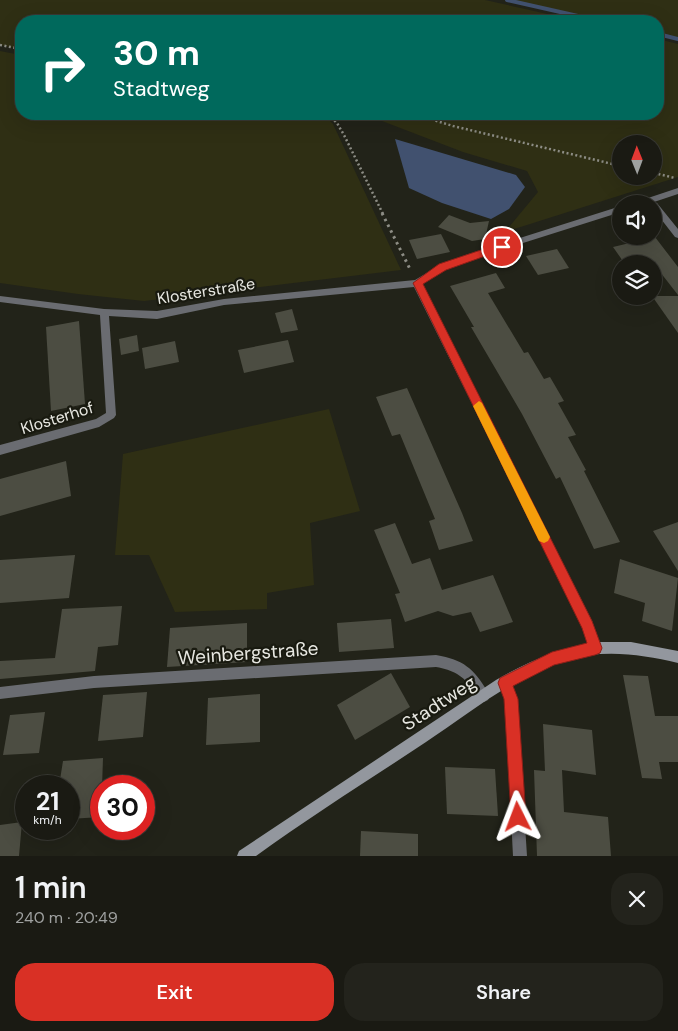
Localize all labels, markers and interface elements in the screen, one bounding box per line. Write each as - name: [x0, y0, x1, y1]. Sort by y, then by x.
- text: 30 m: [113, 30, 200, 76]
- icon: right: [30, 35, 95, 100]
- text: Stadtweg: [113, 74, 210, 103]
- north arrow: [612, 135, 662, 185]
- map controls: [612, 135, 662, 305]
- button: sound: [612, 195, 662, 245]
- pin: [481, 226, 523, 268]
- icon: arrive: [488, 233, 516, 261]
- button: layers: [612, 255, 662, 305]
- street label: Klosterstraße: [155, 273, 257, 309]
- street label: Klosterhof: [18, 397, 96, 439]
- street label: Weinbergstraße: [177, 636, 319, 670]
- street label: Stadtweg: [397, 670, 481, 736]
- speed limit sign: 30: [90, 775, 155, 840]
- text: 21: [36, 785, 59, 818]
- position arrow: [491, 790, 543, 842]
- text: km/h: [33, 812, 62, 828]
- text: 1 min: [15, 868, 87, 907]
- button: close: [611, 873, 663, 925]
- text: 240 m · 20:49: [15, 907, 118, 928]
- button: Exit: [15, 963, 334, 1021]
- button: Share: [344, 963, 663, 1021]

